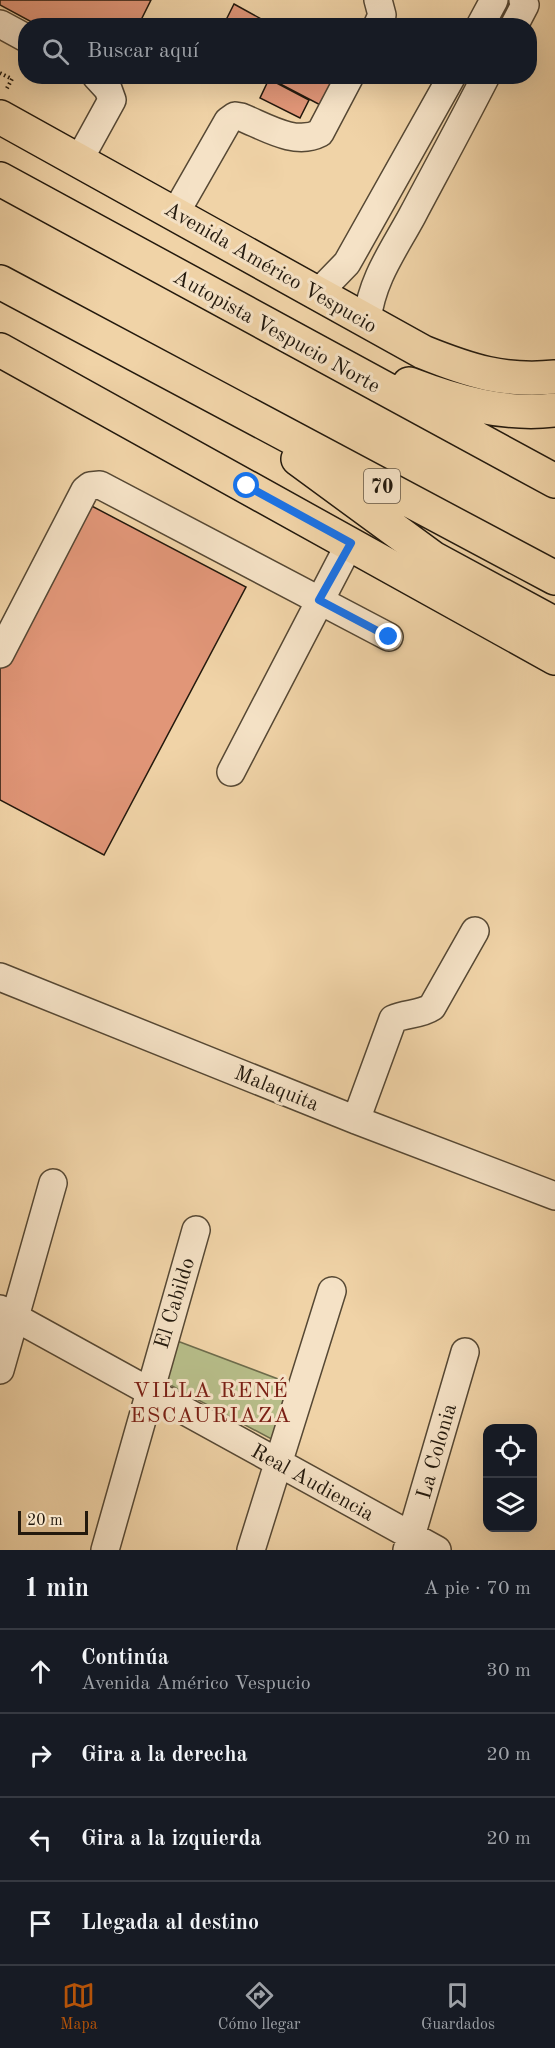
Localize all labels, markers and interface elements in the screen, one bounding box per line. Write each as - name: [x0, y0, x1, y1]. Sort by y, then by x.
- search box: [18, 18, 537, 84]
- icon: search: [39, 35, 72, 68]
- text: Buscar aquí: [87, 40, 199, 62]
- street label: Avenida Américo Vespucio: [161, 199, 380, 338]
- street label: Autopista Vespucio Norte: [169, 267, 383, 398]
- road number: 70: [364, 469, 400, 503]
- route start: [233, 472, 259, 498]
- route end: [375, 623, 401, 649]
- street label: Malaquita: [231, 1063, 322, 1116]
- street label: El Cabildo: [152, 1255, 199, 1351]
- district label: VILLA RENÉ ESCAURIAZA: [130, 1377, 292, 1427]
- street label: La Colonia: [414, 1401, 461, 1502]
- map controls: [483, 1424, 537, 1532]
- button: locate: [483, 1424, 537, 1478]
- street label: Real Audiencia: [247, 1441, 377, 1526]
- button: layers: [483, 1478, 537, 1532]
- scale bar: [18, 1508, 88, 1536]
- text: 20 m: [27, 1513, 63, 1529]
- text: 1 min: [24, 1576, 89, 1602]
- text: A pie · 70 m: [424, 1579, 531, 1599]
- text: Continúa: [81, 1647, 169, 1669]
- icon: ahead: [24, 1655, 57, 1688]
- text: 30 m: [486, 1661, 531, 1681]
- text: Avenida Américo Vespucio: [81, 1674, 311, 1694]
- icon: right: [24, 1739, 57, 1772]
- text: Gira a la derecha: [81, 1744, 248, 1766]
- text: 20 m: [486, 1745, 531, 1765]
- icon: left: [24, 1823, 57, 1856]
- text: Gira a la izquierda: [81, 1828, 261, 1850]
- text: 20 m: [486, 1829, 531, 1849]
- icon: arrive: [24, 1907, 57, 1940]
- text: Llegada al destino: [81, 1912, 259, 1934]
- tab: Mapa: [60, 1979, 98, 2035]
- tab: Cómo llegar: [218, 1979, 301, 2035]
- tab: Guardados: [421, 1979, 495, 2035]

